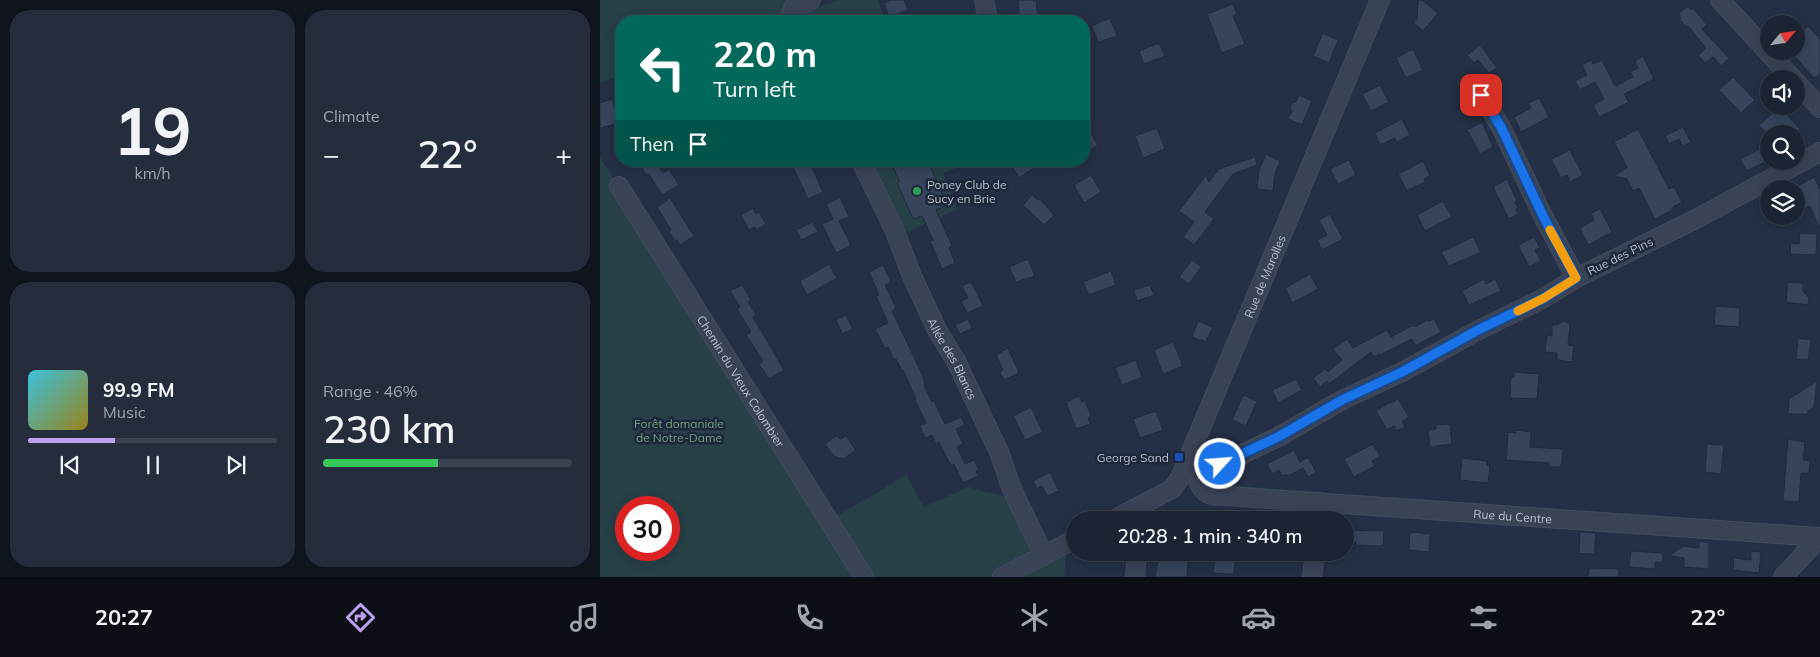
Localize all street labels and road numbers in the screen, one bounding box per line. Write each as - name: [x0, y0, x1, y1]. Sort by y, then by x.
- street label: Rue de Marolles: [1240, 232, 1288, 320]
- street label: Rue des Pins: [1585, 234, 1655, 278]
- street label: Chemin du Vieux Colombier: [694, 312, 788, 450]
- street label: Allée des Blancs: [925, 315, 981, 402]
- street label: Rue du Centre: [1473, 506, 1552, 526]

